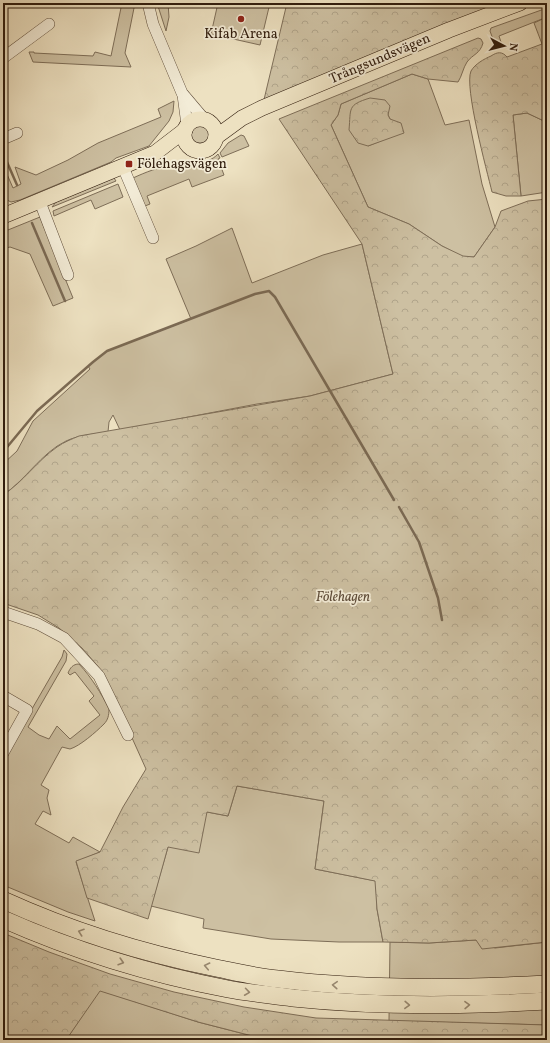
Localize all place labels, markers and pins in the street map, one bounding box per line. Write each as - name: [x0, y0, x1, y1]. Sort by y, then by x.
- marker: Kifab Arena: [236, 14, 246, 24]
- place label: Kifab Arena: [204, 25, 278, 44]
- place label: Fölehagsvägen: [137, 155, 227, 174]
- marker: Fölehagsvägen: [124, 159, 134, 169]

